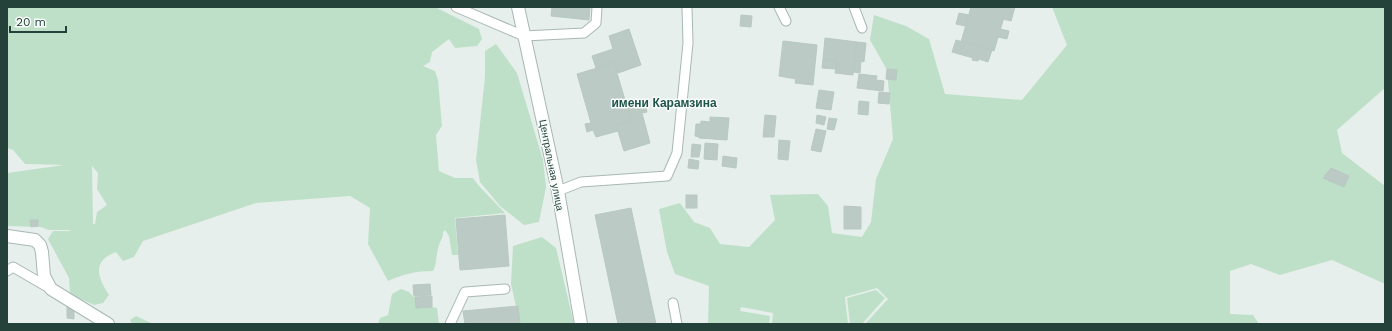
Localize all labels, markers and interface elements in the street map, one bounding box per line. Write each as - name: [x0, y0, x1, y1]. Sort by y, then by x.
- scale bar: [10, 8, 66, 34]
- text: 20 m: [16, 15, 46, 29]
- district label: имени Карамзина: [611, 96, 717, 110]
- street label: Центральная улица: [537, 119, 566, 212]

